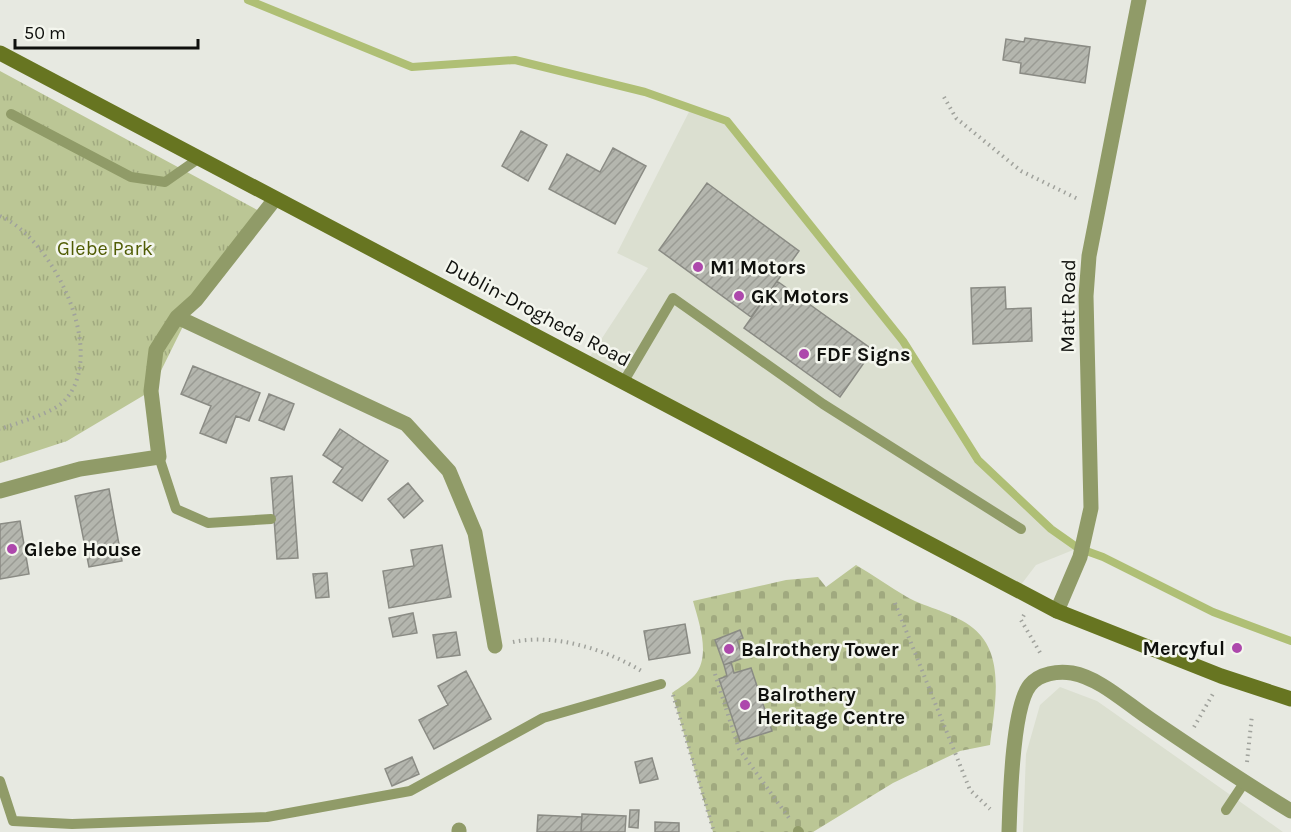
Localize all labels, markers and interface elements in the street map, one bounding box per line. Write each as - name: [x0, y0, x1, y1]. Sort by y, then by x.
- scale bar: [15, 12, 198, 50]
- text: 50 m: [24, 22, 66, 44]
- park label: Glebe Park: [57, 237, 153, 260]
- street label: Dublin-Drogheda Road: [441, 254, 635, 372]
- place label: M1 Motors: [710, 256, 806, 279]
- street label: Matt Road: [1056, 259, 1080, 353]
- marker: M1 Motors: [691, 260, 705, 274]
- place label: GK Motors: [751, 285, 849, 308]
- marker: GK Motors: [732, 289, 746, 303]
- place label: FDF Signs: [816, 343, 911, 366]
- marker: FDF Signs: [797, 347, 811, 361]
- place label: Glebe House: [24, 538, 141, 561]
- marker: Glebe House: [5, 542, 19, 556]
- place label: Mercyful: [1142, 637, 1225, 660]
- place label: Balrothery Tower: [741, 638, 899, 661]
- marker: Mercyful: [1230, 641, 1244, 655]
- marker: Balrothery Tower: [722, 642, 736, 656]
- place label: Balrothery Heritage Centre: [757, 683, 905, 729]
- marker: Balrothery Heritage Centre: [738, 698, 752, 712]

